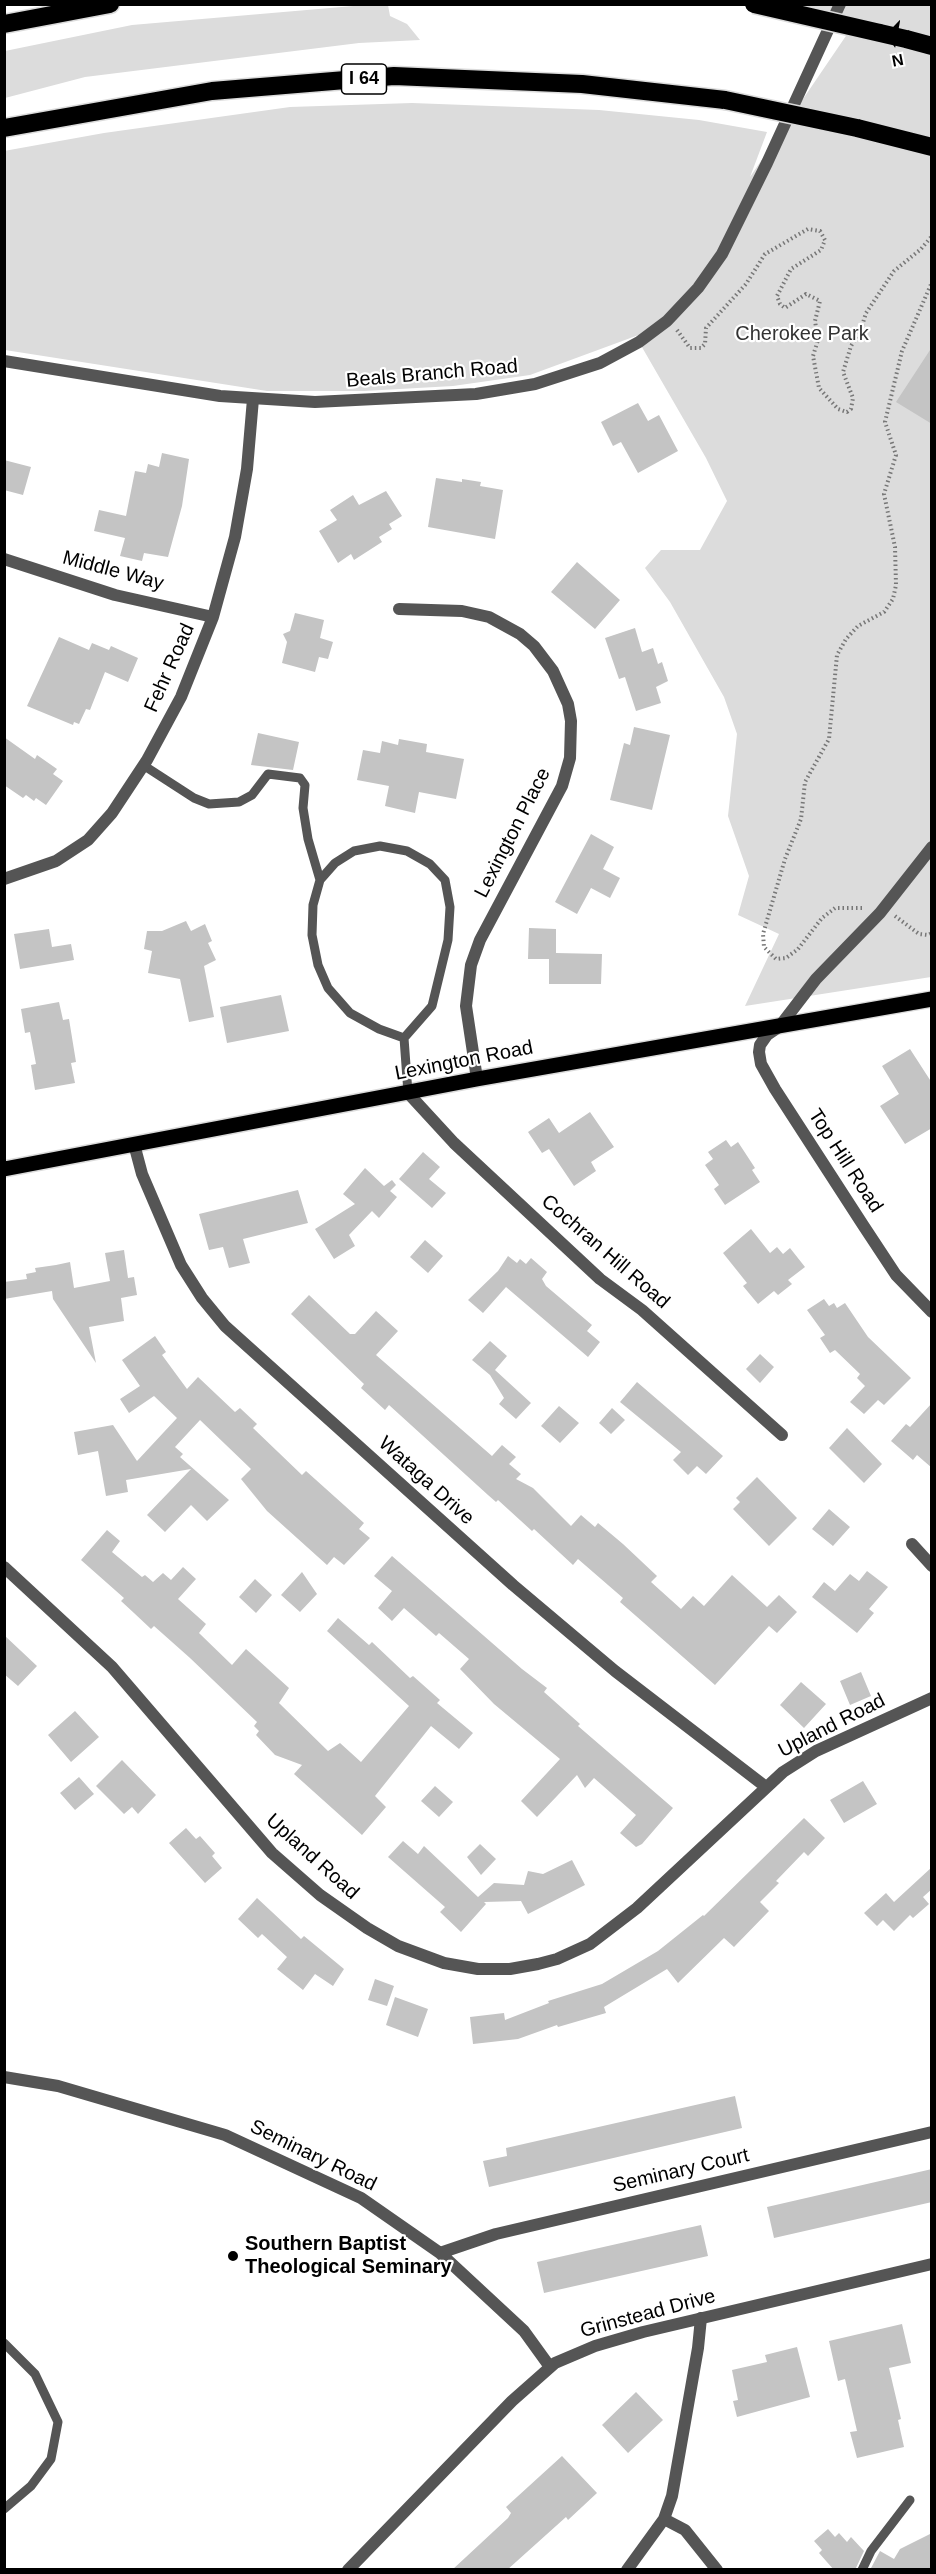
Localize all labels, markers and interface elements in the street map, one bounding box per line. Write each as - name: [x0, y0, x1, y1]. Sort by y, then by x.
- north arrow: [864, 12, 924, 72]
- text: N: [890, 51, 905, 70]
- road number: I 64: [342, 64, 386, 94]
- park label: Cherokee Park: [735, 322, 869, 346]
- street label: Beals Branch Road: [345, 355, 519, 393]
- street label: Middle Way: [60, 546, 166, 596]
- street label: Fehr Road: [140, 620, 200, 716]
- street label: Lexington Place: [470, 764, 556, 902]
- street label: Lexington Road: [393, 1036, 535, 1086]
- street label: Top Hill Road: [803, 1105, 887, 1217]
- street label: Cochran Hill Road: [536, 1190, 674, 1314]
- street label: Wataga Drive: [373, 1432, 479, 1530]
- street label: Upland Road: [775, 1689, 889, 1763]
- street label: Upland Road: [261, 1809, 363, 1905]
- street label: Seminary Road: [246, 2115, 380, 2197]
- street label: Seminary Court: [611, 2144, 751, 2198]
- place label: Southern Baptist Theological Seminary: [245, 2232, 452, 2279]
- marker: Southern Baptist Theological Seminary: [226, 2249, 240, 2263]
- street label: Grinstead Drive: [578, 2284, 718, 2344]

